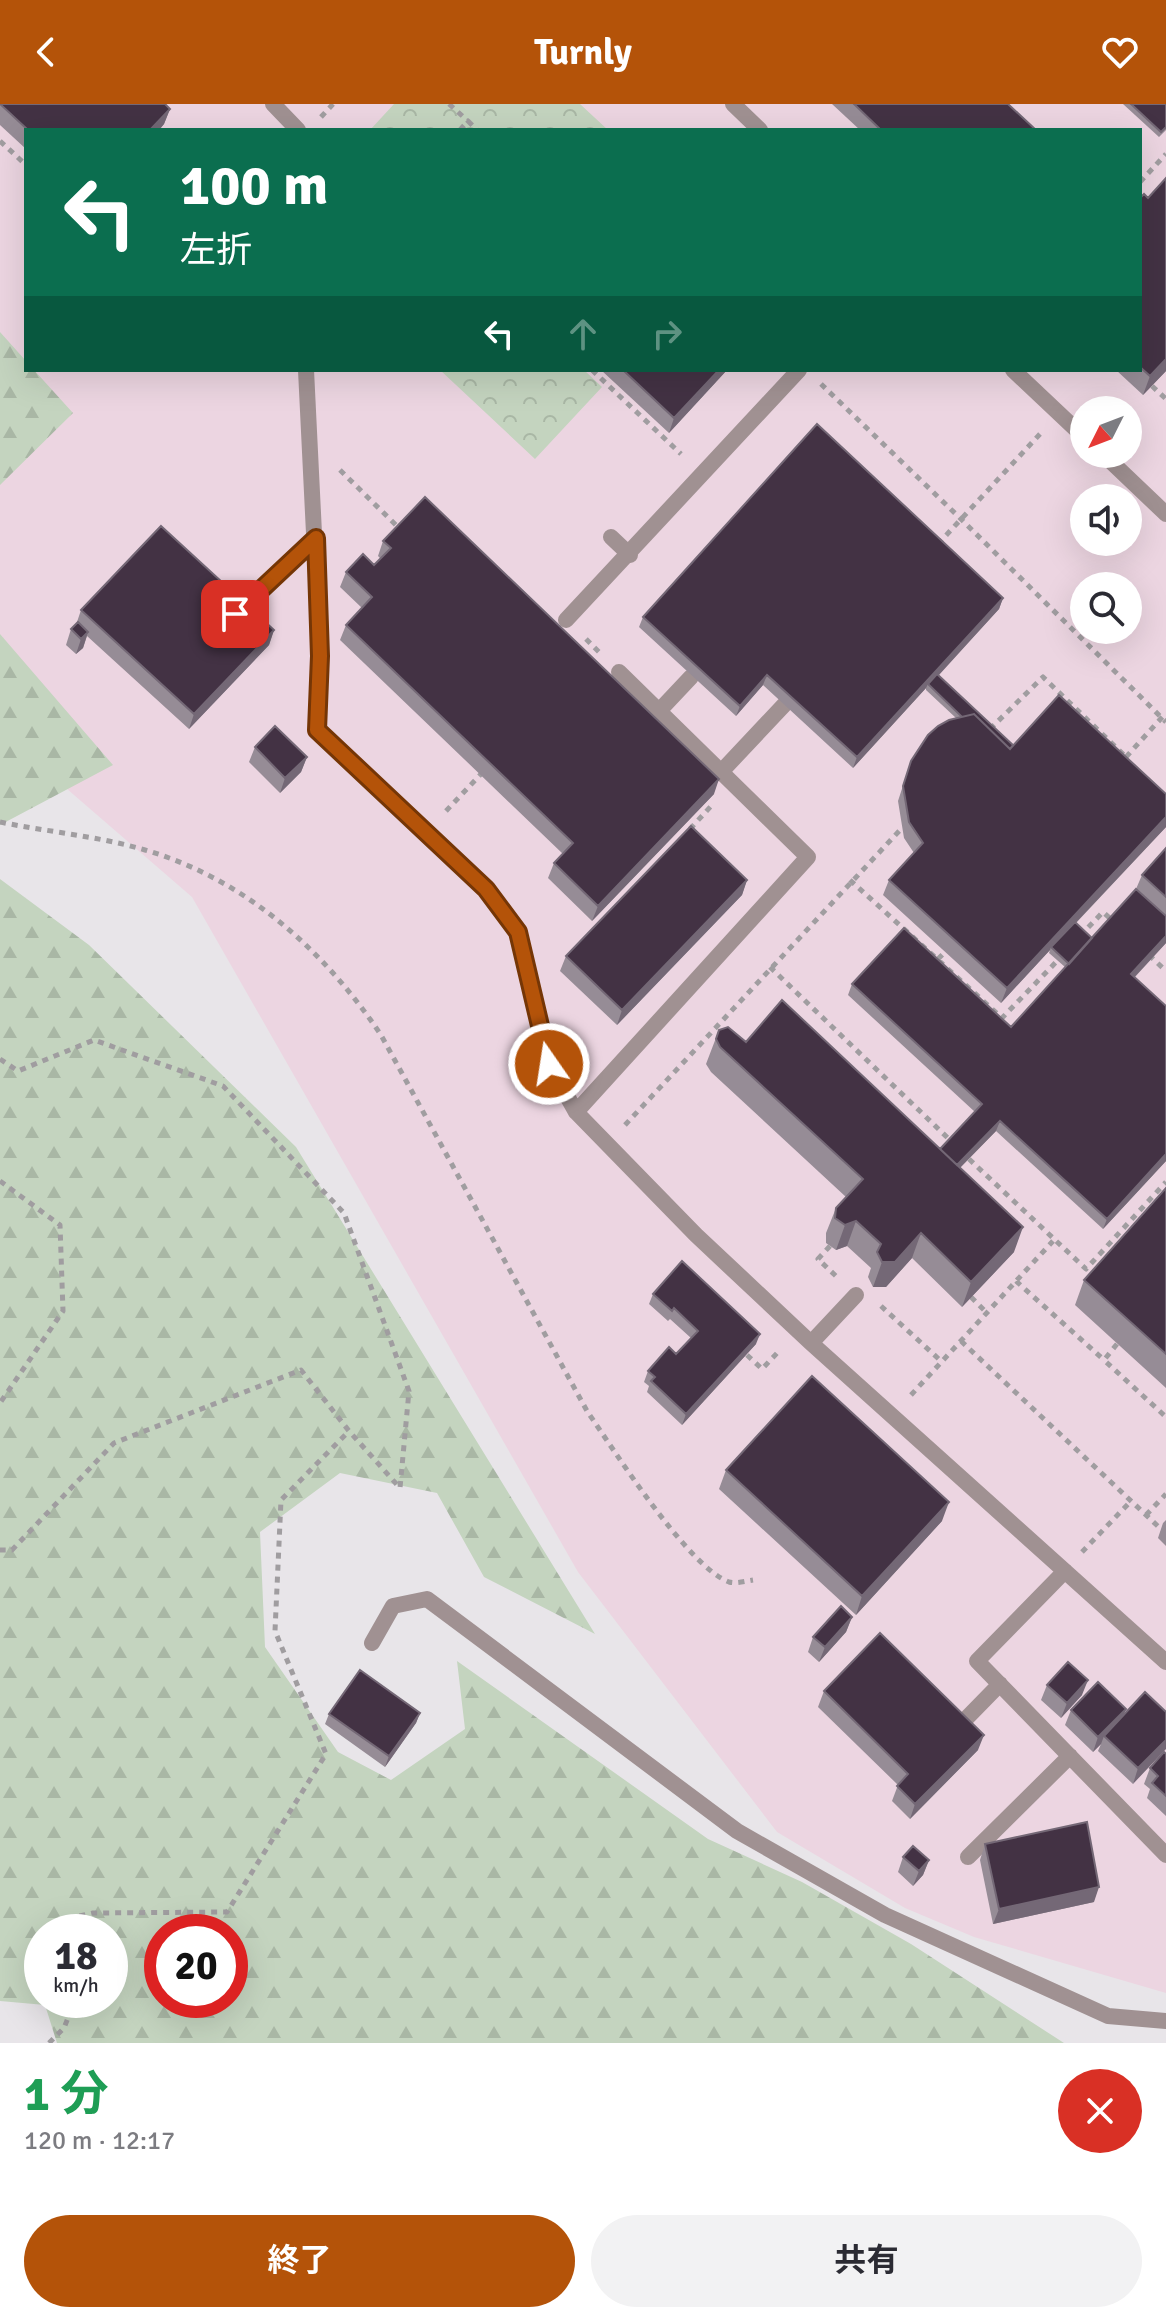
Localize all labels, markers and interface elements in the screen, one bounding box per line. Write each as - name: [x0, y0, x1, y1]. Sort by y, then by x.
- icon: back: [24, 30, 68, 74]
- text: Turnly: [534, 30, 632, 75]
- icon: heart: [1098, 30, 1142, 74]
- text: 100 m: [180, 151, 328, 220]
- icon: left: [48, 160, 152, 264]
- text: 左折: [180, 228, 252, 273]
- icon: left: [477, 312, 521, 356]
- icon: ahead: [561, 312, 605, 356]
- icon: right: [645, 312, 689, 356]
- north arrow: [1070, 396, 1142, 468]
- map controls: [1070, 396, 1142, 644]
- button: sound: [1070, 484, 1142, 556]
- button: search: [1070, 572, 1142, 644]
- pin: [201, 580, 269, 648]
- icon: arrive: [213, 592, 257, 636]
- position arrow: [507, 1022, 591, 1106]
- speed limit sign: 20: [144, 1914, 248, 2018]
- text: 18: [54, 1931, 98, 1981]
- text: km/h: [53, 1973, 99, 1998]
- text: 1 分: [24, 2065, 108, 2124]
- button: close: [1058, 2069, 1142, 2153]
- text: 120 m · 12:17: [24, 2125, 175, 2157]
- button: 終了: [24, 2215, 575, 2307]
- button: 共有: [591, 2215, 1142, 2307]

